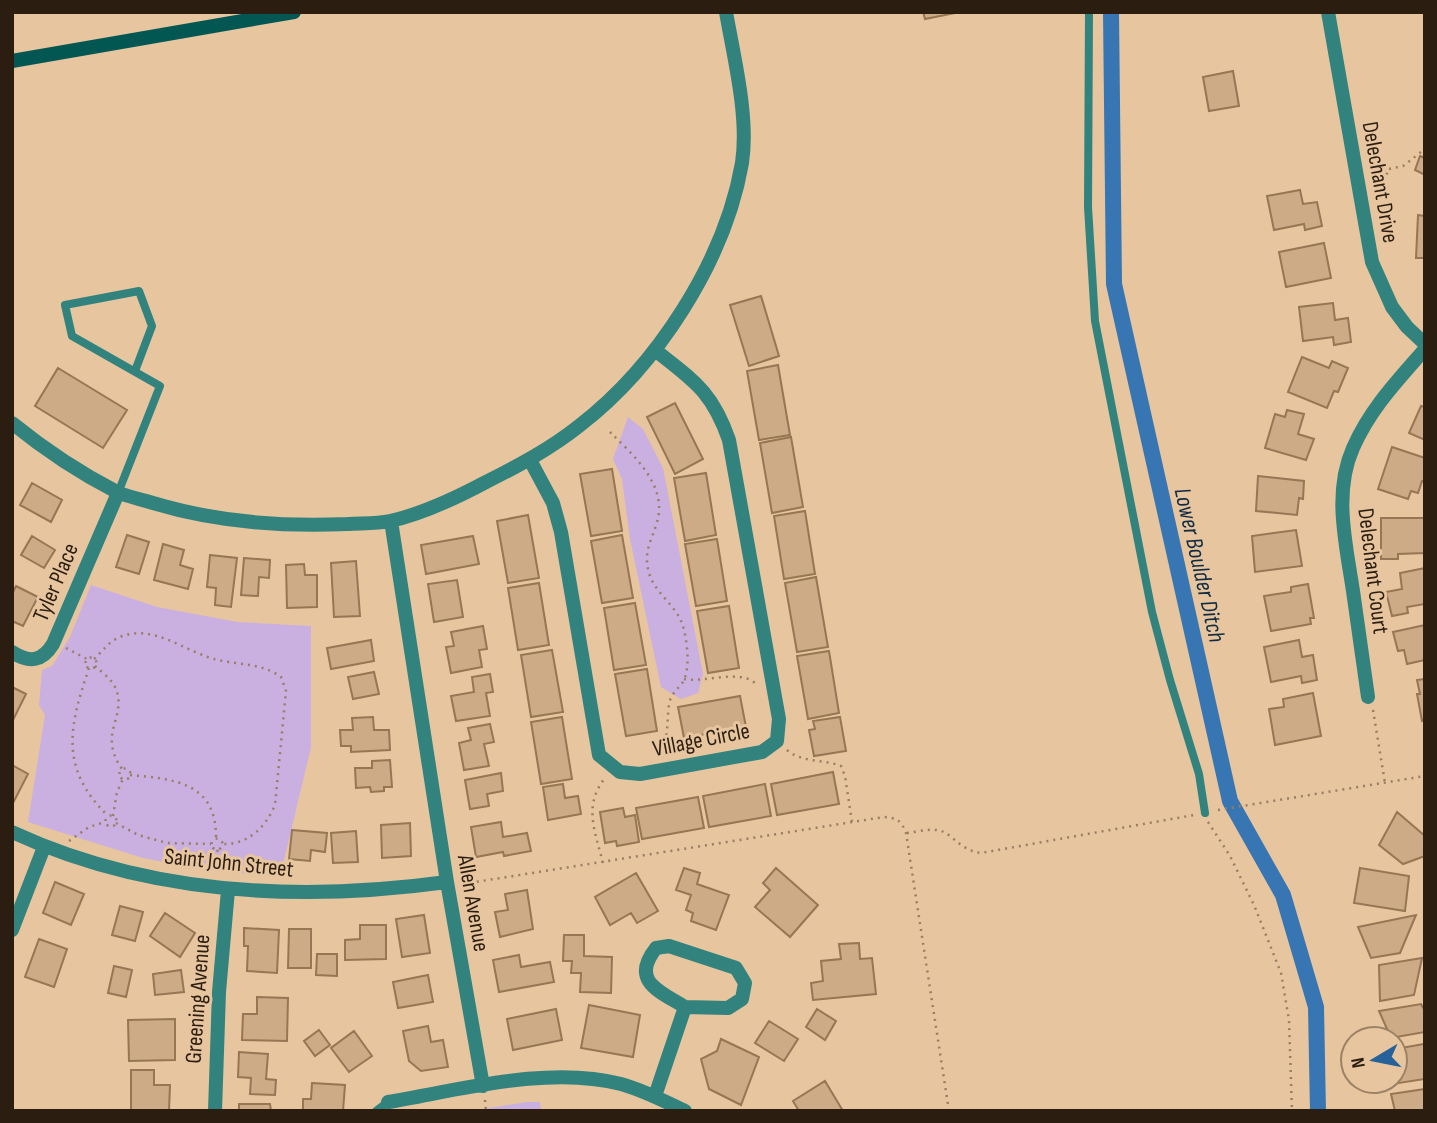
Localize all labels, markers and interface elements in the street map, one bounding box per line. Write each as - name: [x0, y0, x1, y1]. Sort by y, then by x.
- street label: Delechant Drive: [1356, 119, 1404, 245]
- water label: Lower Boulder Ditch: [1168, 485, 1231, 645]
- street label: Delechant Court: [1351, 507, 1395, 636]
- street label: Tyler Place: [27, 539, 85, 626]
- street label: Village Circle: [650, 717, 752, 763]
- street label: Saint John Street: [163, 842, 295, 884]
- street label: Allen Avenue: [451, 852, 495, 954]
- street label: Greening Avenue: [180, 934, 216, 1065]
- north arrow: [1339, 1025, 1409, 1095]
- text: N: [1347, 1056, 1371, 1070]

